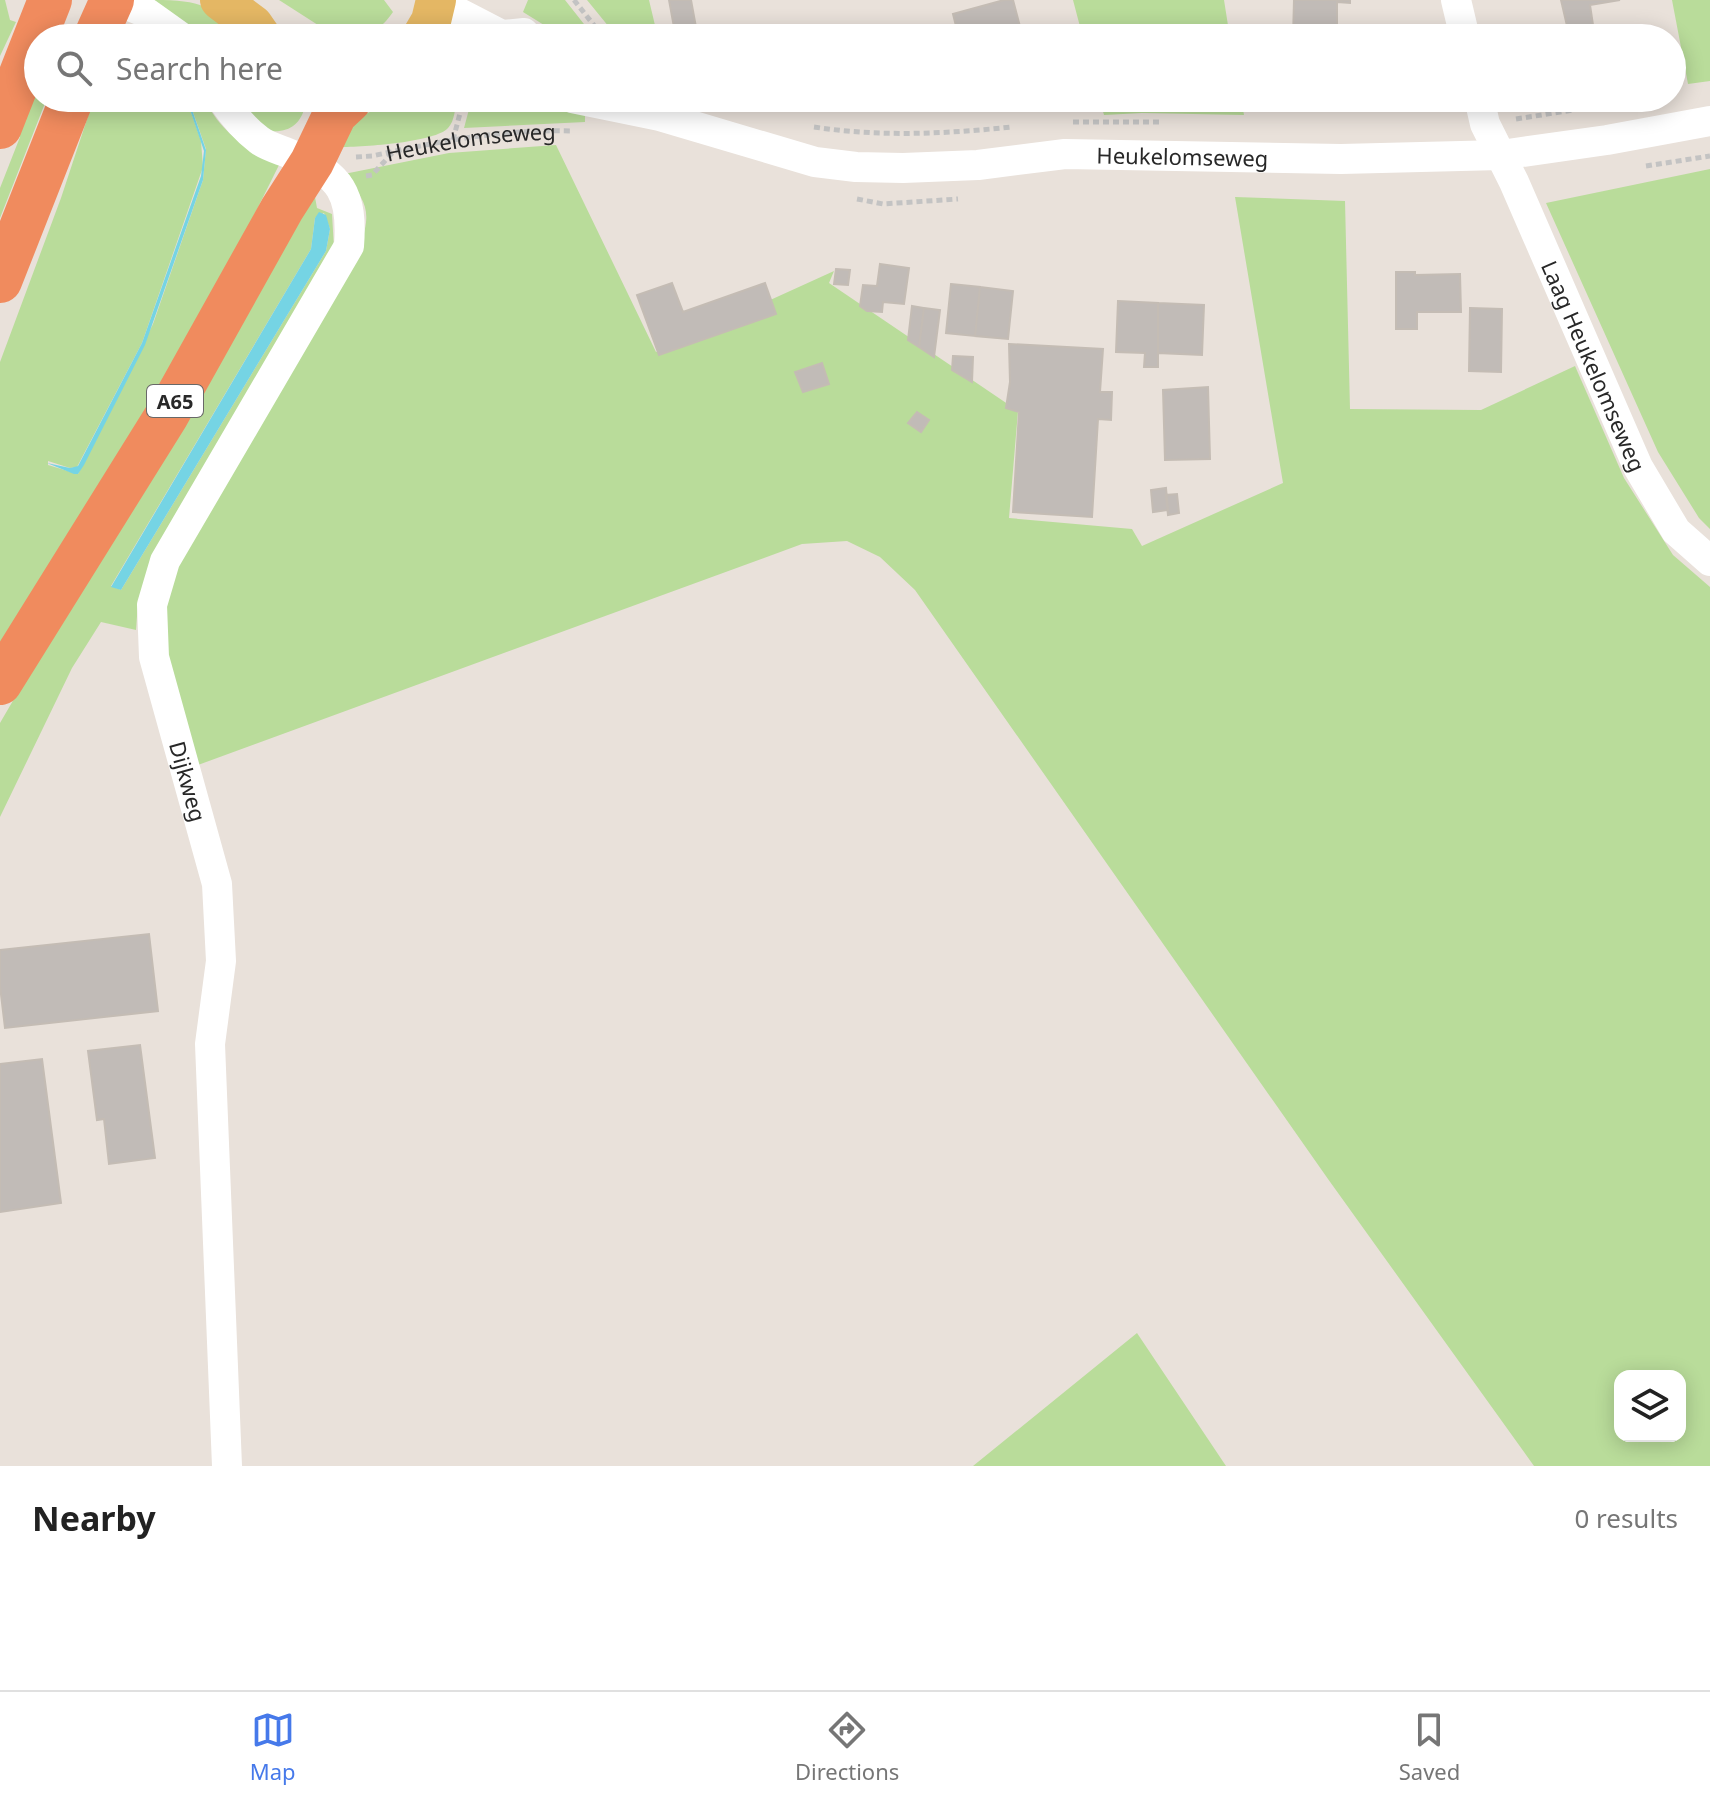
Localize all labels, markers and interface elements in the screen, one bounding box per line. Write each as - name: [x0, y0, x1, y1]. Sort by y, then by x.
- search box: [24, 24, 1686, 112]
- icon: search: [52, 46, 96, 90]
- text: Search here: [116, 48, 283, 89]
- street label: Heukelomseweg: [383, 116, 556, 168]
- street label: Heukelomseweg: [1096, 140, 1269, 173]
- street label: Laag Heukelomseweg: [1535, 256, 1653, 476]
- road number: A65: [147, 385, 203, 417]
- street label: Dijkweg: [163, 738, 214, 825]
- map controls: [1614, 1370, 1686, 1442]
- button: layers: [1614, 1370, 1686, 1442]
- text: Nearby: [32, 1495, 156, 1541]
- text: 0 results: [1574, 1500, 1678, 1536]
- tab: Map: [250, 1708, 296, 1786]
- tab: Directions: [795, 1708, 899, 1786]
- tab: Saved: [1399, 1708, 1460, 1786]

